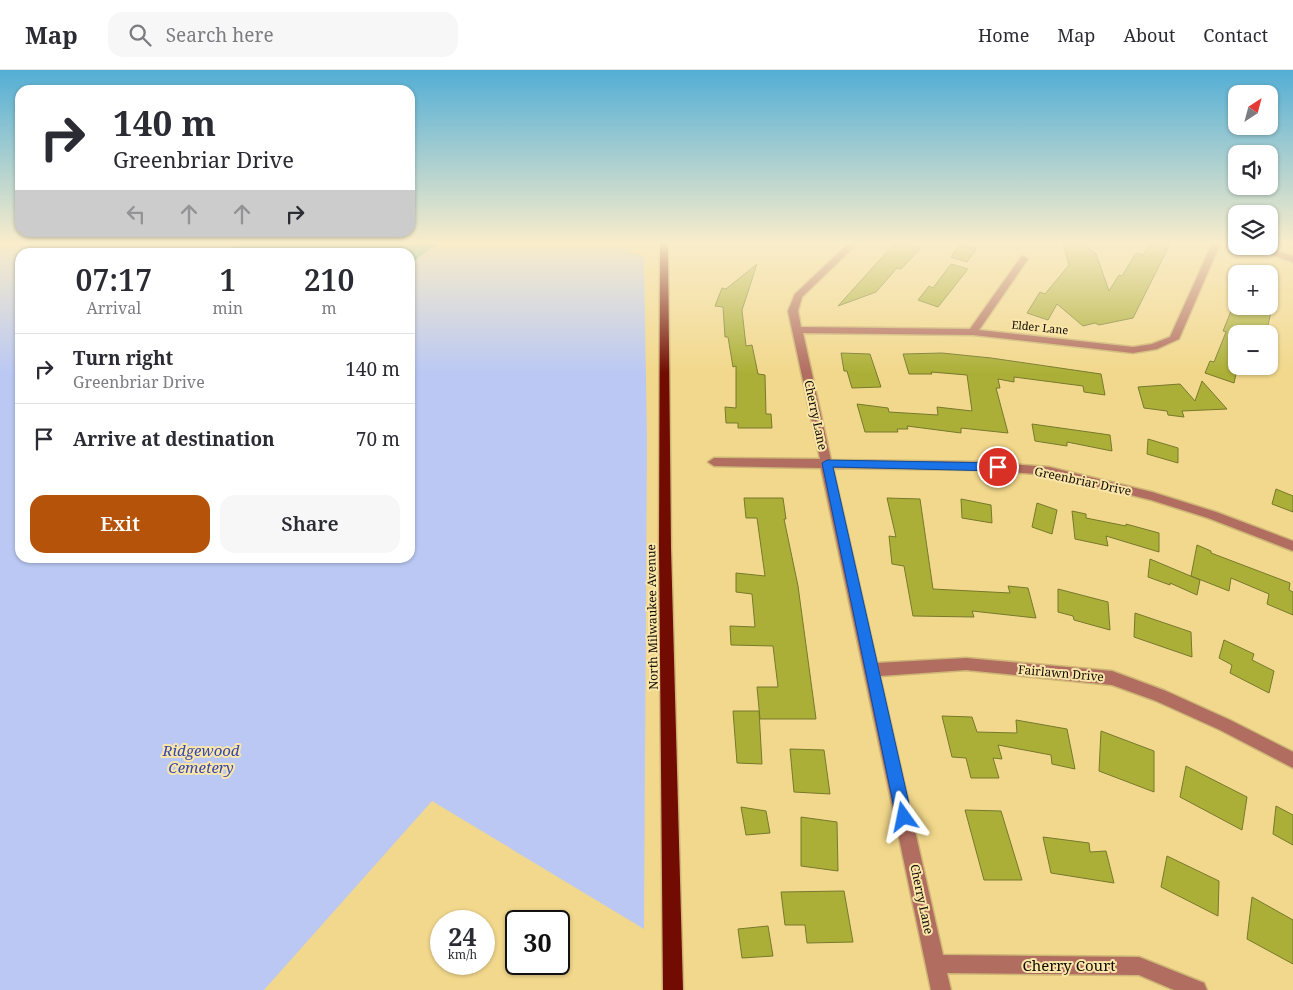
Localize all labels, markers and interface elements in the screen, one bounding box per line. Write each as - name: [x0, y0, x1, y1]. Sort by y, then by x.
- search box: [108, 12, 458, 57]
- text: Map: [25, 18, 78, 51]
- icon: search: [126, 21, 154, 49]
- text: Search here: [166, 22, 274, 48]
- text: Home: [978, 23, 1029, 47]
- text: Map: [1057, 23, 1095, 47]
- text: About: [1123, 23, 1175, 47]
- text: Contact: [1203, 23, 1268, 47]
- north arrow: [1228, 85, 1278, 135]
- map controls: [1228, 85, 1278, 375]
- text: 140 m: [113, 99, 216, 146]
- icon: right: [30, 105, 95, 170]
- text: Greenbriar Drive: [113, 144, 294, 174]
- button: sound: [1228, 145, 1278, 195]
- icon: left: [122, 200, 150, 228]
- icon: ahead: [175, 200, 203, 228]
- icon: ahead: [228, 200, 256, 228]
- icon: right: [281, 200, 309, 228]
- button: layers: [1228, 205, 1278, 255]
- text: 07:17: [76, 259, 152, 300]
- text: 1: [219, 259, 236, 300]
- text: 210: [304, 259, 354, 300]
- button: +: [1228, 265, 1278, 315]
- text: Arrival: [86, 297, 141, 319]
- text: min: [213, 297, 243, 319]
- text: m: [322, 297, 337, 319]
- street label: Elder Lane: [1011, 317, 1069, 337]
- button: −: [1228, 325, 1278, 375]
- text: Turn right: [73, 345, 173, 371]
- icon: right: [30, 355, 58, 383]
- text: 140 m: [345, 356, 400, 382]
- text: Greenbriar Drive: [73, 371, 205, 393]
- street label: Cherry Lane: [800, 379, 832, 451]
- icon: arrive: [30, 425, 58, 453]
- text: Arrive at destination: [73, 426, 275, 452]
- text: 70 m: [356, 426, 400, 452]
- pin: [977, 446, 1019, 488]
- icon: arrive: [984, 453, 1012, 481]
- street label: Greenbriar Drive: [1033, 462, 1133, 500]
- button: Exit: [30, 495, 210, 553]
- button: Share: [220, 495, 400, 553]
- street label: North Milwaukee Avenue: [642, 544, 662, 690]
- street label: Fairlawn Drive: [1017, 661, 1105, 685]
- park label: Ridgewood Cemetery: [161, 740, 240, 777]
- position arrow: [877, 790, 929, 842]
- street label: Cherry Lane: [906, 863, 938, 935]
- speed limit sign: 30: [505, 910, 570, 975]
- text: 24: [448, 919, 477, 953]
- text: km/h: [448, 946, 477, 963]
- street label: Cherry Court: [1022, 955, 1116, 975]

